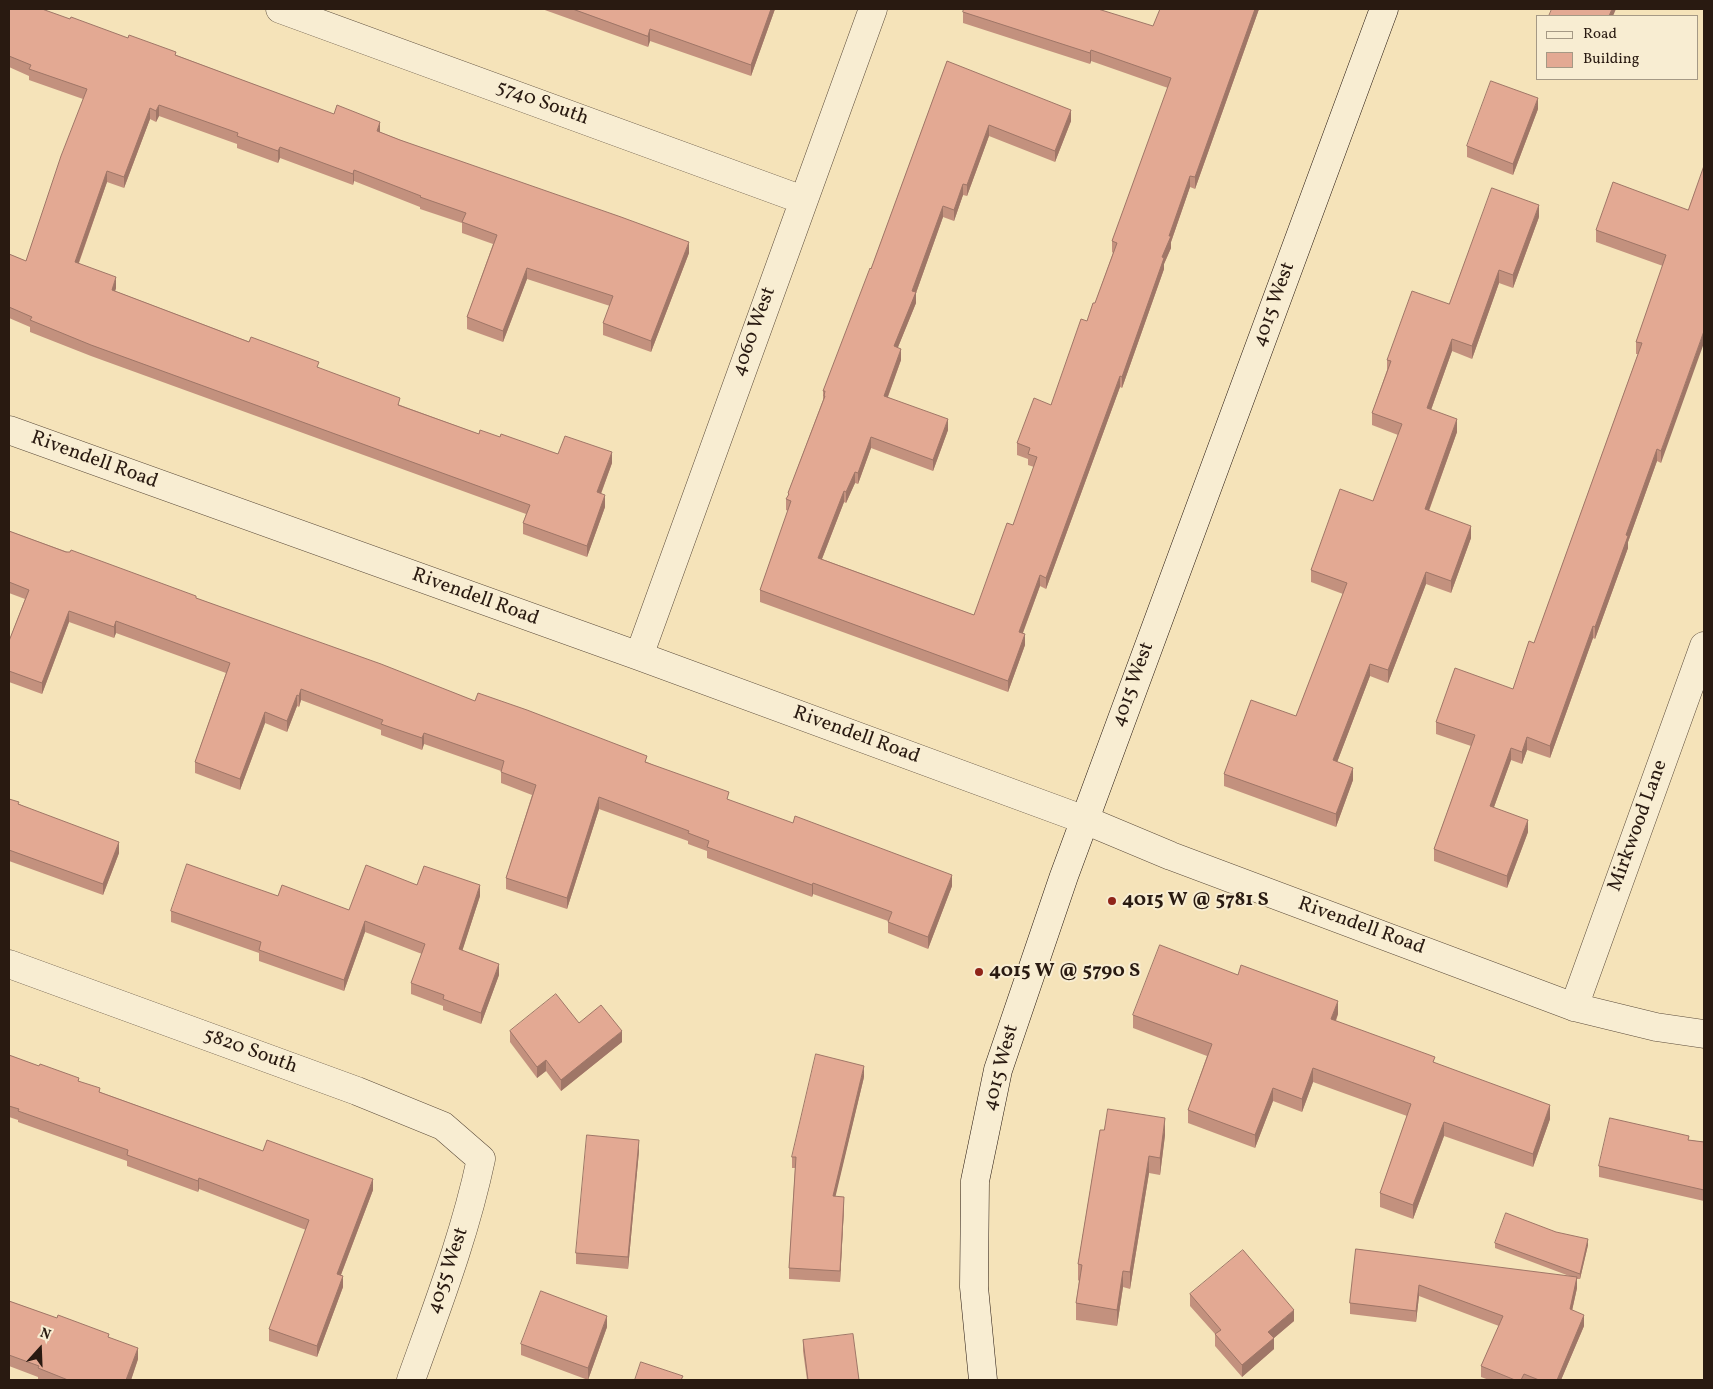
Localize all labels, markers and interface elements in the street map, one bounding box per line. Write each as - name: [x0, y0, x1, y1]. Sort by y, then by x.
- legend: [1536, 15, 1698, 80]
- text: Road: [1583, 24, 1617, 45]
- text: Building: [1583, 49, 1639, 70]
- street label: 5740 South: [492, 76, 592, 132]
- street label: 4015 West: [1249, 259, 1301, 351]
- street label: 4060 West: [728, 284, 782, 380]
- street label: Rivendell Road: [27, 427, 161, 495]
- street label: Rivendell Road: [408, 564, 542, 632]
- street label: 4015 West: [1108, 639, 1160, 731]
- street label: Rivendell Road: [789, 702, 923, 770]
- street label: Mirkwood Lane: [1604, 757, 1674, 895]
- place label: 4015 W @ 5781 S: [1122, 889, 1269, 913]
- street label: Rivendell Road: [1294, 893, 1428, 961]
- marker: 4015 W @ 5781 S: [1106, 895, 1118, 907]
- place label: 4015 W @ 5790 S: [989, 960, 1140, 984]
- marker: 4015 W @ 5790 S: [973, 966, 985, 978]
- street label: 4015 West: [979, 1022, 1025, 1114]
- street label: 5820 South: [200, 1024, 300, 1080]
- street label: 4055 West: [423, 1224, 475, 1318]
- north arrow: [15, 1324, 65, 1374]
- text: N: [37, 1324, 53, 1345]

